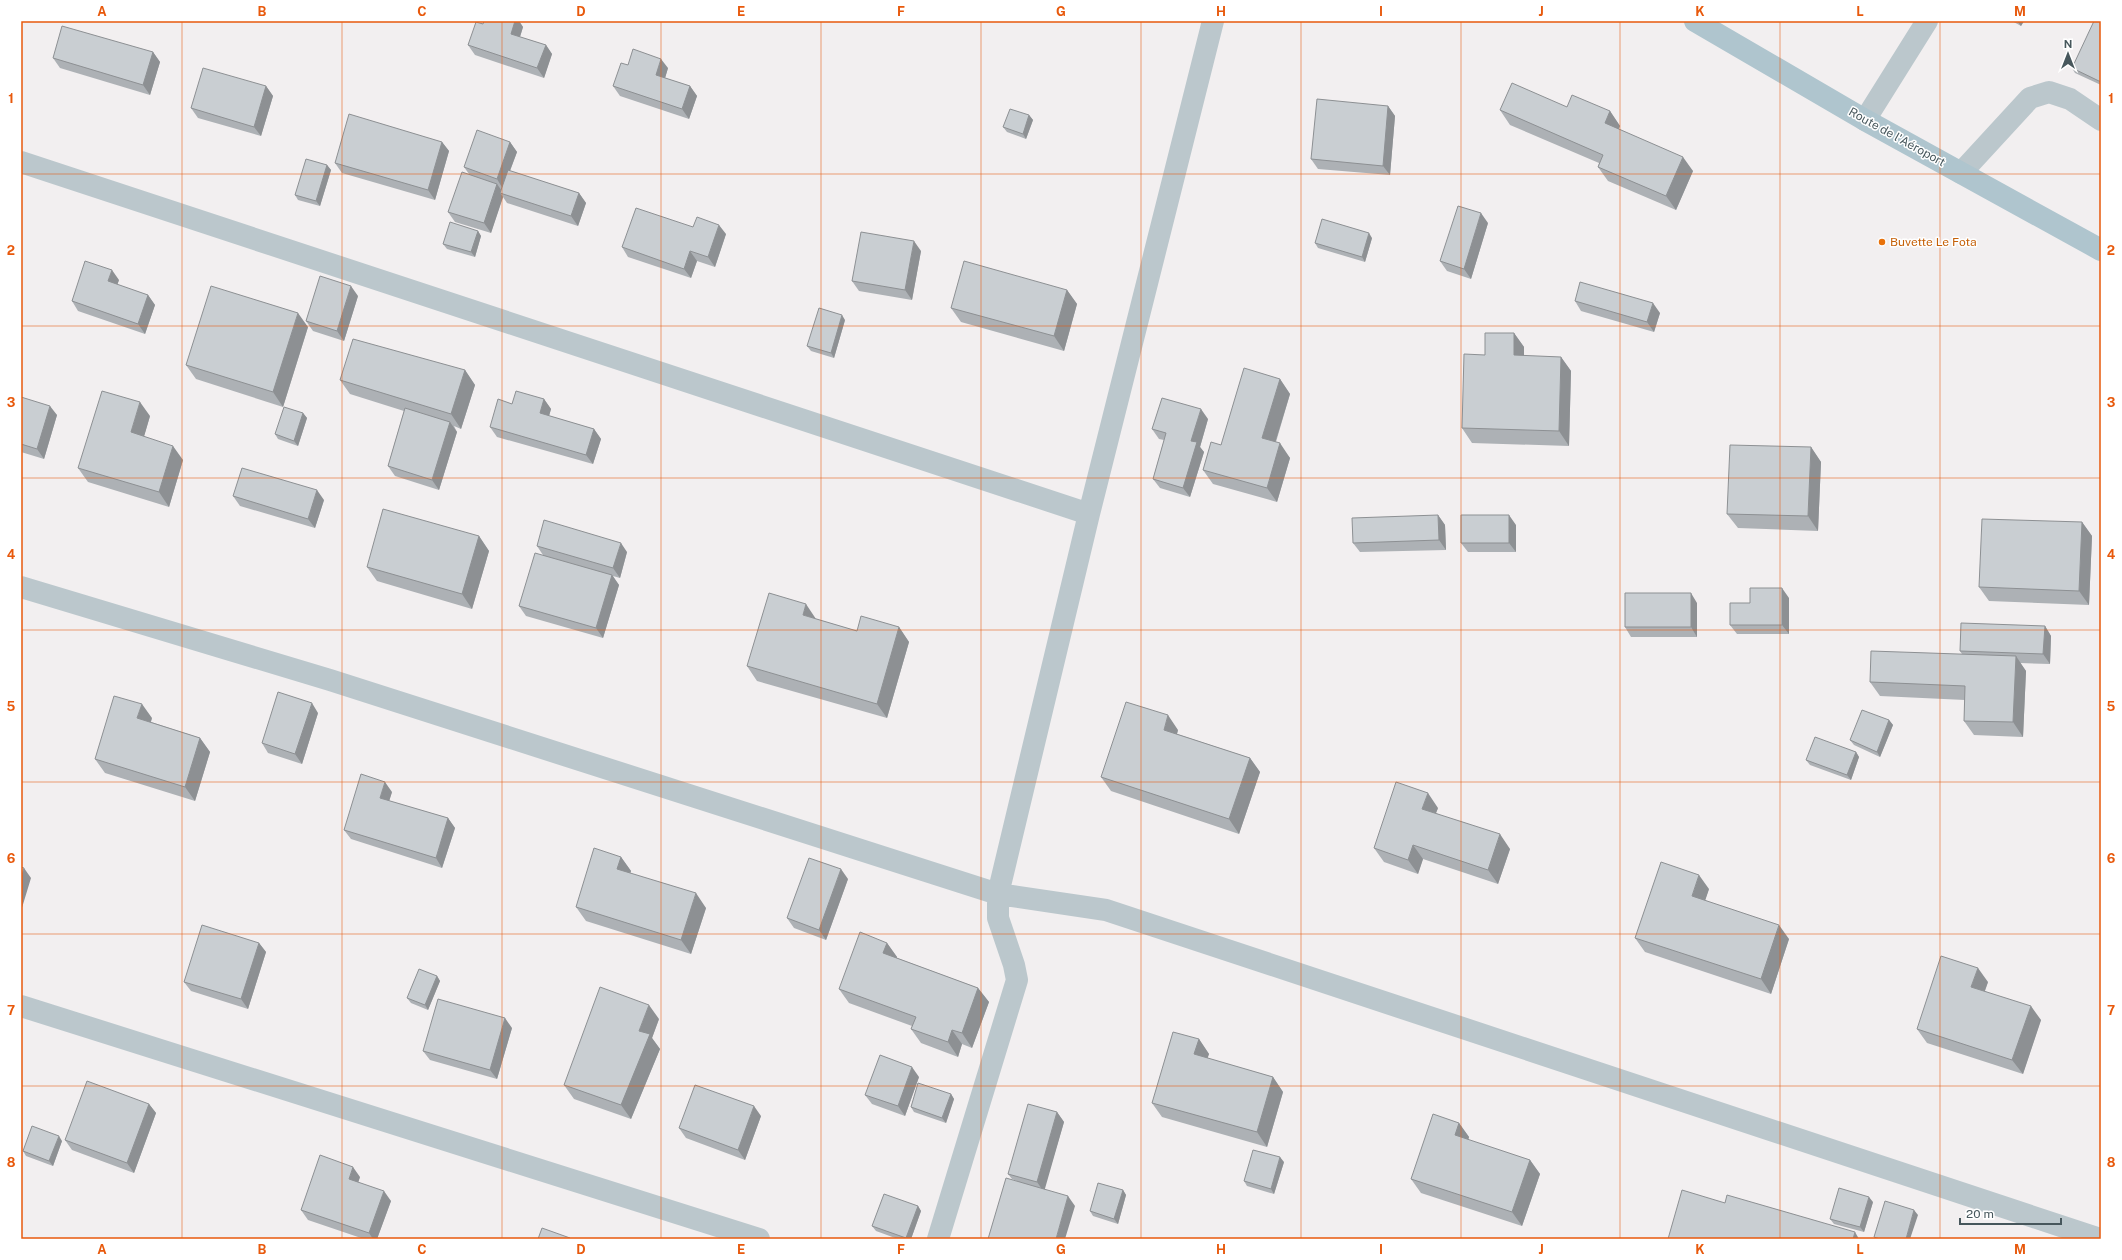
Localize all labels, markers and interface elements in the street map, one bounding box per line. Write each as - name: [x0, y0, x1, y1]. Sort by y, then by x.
- text: A: [97, 4, 107, 19]
- text: B: [258, 4, 267, 19]
- text: C: [417, 4, 427, 19]
- text: D: [576, 4, 586, 19]
- text: E: [737, 4, 745, 19]
- text: F: [897, 4, 905, 19]
- text: G: [1056, 4, 1066, 19]
- text: H: [1216, 4, 1226, 19]
- text: I: [1379, 4, 1383, 19]
- text: J: [1538, 4, 1544, 19]
- text: K: [1695, 4, 1705, 19]
- text: L: [1856, 4, 1864, 19]
- text: M: [2014, 4, 2026, 19]
- north arrow: [2048, 34, 2088, 74]
- text: N: [2064, 38, 2072, 50]
- text: 1: [8, 91, 14, 106]
- text: 1: [2108, 91, 2114, 106]
- street label: Route de l'Aéroport: [1846, 105, 1948, 169]
- place label: Buvette Le Fota: [1890, 235, 1977, 249]
- marker: Buvette Le Fota: [1877, 237, 1887, 247]
- text: 2: [7, 243, 15, 258]
- text: 2: [2107, 243, 2115, 258]
- text: 3: [7, 395, 16, 410]
- text: 3: [2107, 395, 2116, 410]
- text: 4: [7, 547, 16, 562]
- text: 4: [2107, 547, 2116, 562]
- text: 5: [7, 699, 16, 714]
- text: 5: [2107, 699, 2116, 714]
- text: 6: [7, 851, 16, 866]
- text: 6: [2107, 851, 2116, 866]
- text: 7: [7, 1003, 15, 1018]
- text: 7: [2107, 1003, 2115, 1018]
- text: 8: [7, 1155, 16, 1170]
- text: 8: [2107, 1155, 2116, 1170]
- scale bar: [1960, 1200, 2061, 1226]
- text: 20 m: [1966, 1207, 1994, 1221]
- text: A: [97, 1242, 107, 1257]
- text: B: [258, 1242, 267, 1257]
- text: C: [417, 1242, 427, 1257]
- text: D: [576, 1242, 586, 1257]
- text: E: [737, 1242, 745, 1257]
- text: F: [897, 1242, 905, 1257]
- text: G: [1056, 1242, 1066, 1257]
- text: H: [1216, 1242, 1226, 1257]
- text: I: [1379, 1242, 1383, 1257]
- text: J: [1538, 1242, 1544, 1257]
- text: K: [1695, 1242, 1705, 1257]
- text: L: [1856, 1242, 1864, 1257]
- text: M: [2014, 1242, 2026, 1257]

